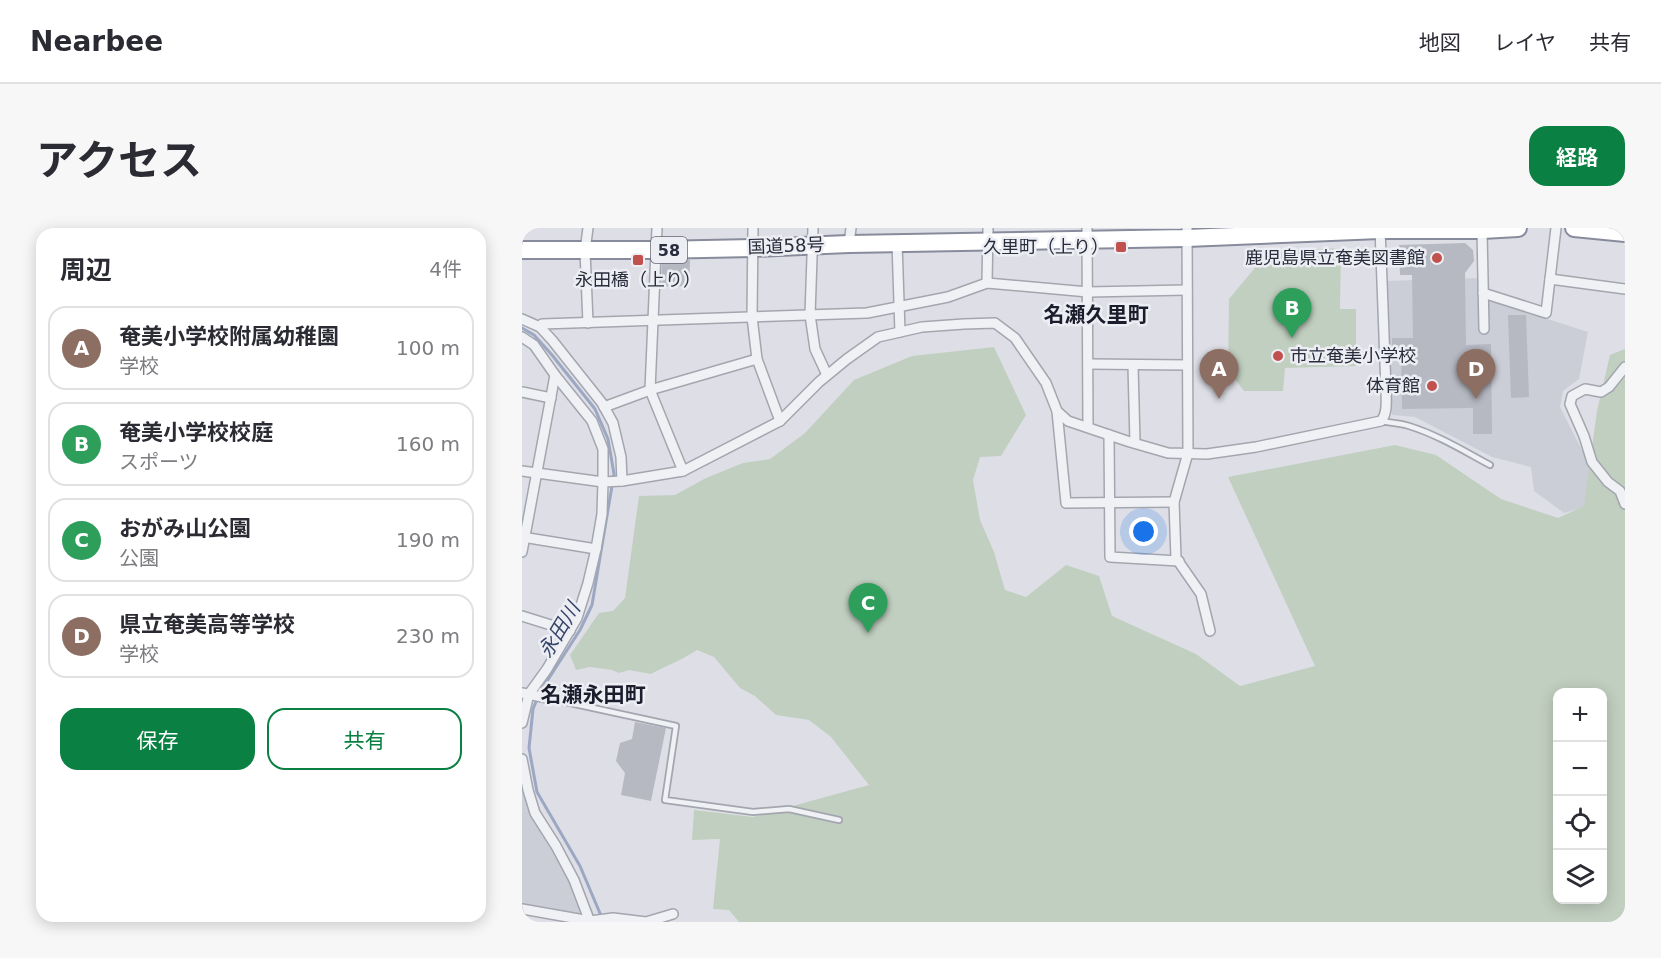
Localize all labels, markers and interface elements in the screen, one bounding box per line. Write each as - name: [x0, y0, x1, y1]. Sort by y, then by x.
- text: Nearbee: [30, 25, 163, 58]
- text: 地図: [1419, 31, 1461, 55]
- text: レイヤ: [1494, 31, 1556, 55]
- text: 共有: [1589, 31, 1631, 55]
- button: 経路: [1529, 126, 1625, 186]
- text: アクセス: [36, 136, 202, 185]
- street label: 国道58号: [747, 234, 825, 257]
- place label: 久里町（上り）: [983, 236, 1109, 257]
- road number: 58: [651, 237, 687, 263]
- marker: 久里町（上り）: [1114, 240, 1128, 254]
- place label: 鹿児島県立奄美図書館: [1245, 247, 1425, 268]
- marker: 鹿児島県立奄美図書館: [1430, 251, 1444, 265]
- marker: 永田橋（上り）: [631, 253, 645, 267]
- text: 周辺: [60, 255, 112, 285]
- text: 4件: [429, 257, 462, 281]
- place label: 永田橋（上り）: [575, 269, 701, 290]
- pin: B: [1272, 288, 1312, 338]
- district label: 名瀬久里町: [1044, 303, 1149, 327]
- text: 奄美小学校附属幼稚園: [119, 324, 339, 349]
- text: A: [74, 336, 89, 360]
- text: 100 m: [396, 336, 460, 360]
- place label: 市立奄美小学校: [1290, 345, 1416, 366]
- marker: 市立奄美小学校: [1271, 349, 1285, 363]
- pin: A: [1200, 350, 1238, 399]
- pin: D: [1456, 350, 1496, 399]
- text: 学校: [119, 354, 159, 378]
- place label: 体育館: [1366, 375, 1420, 396]
- marker: 体育館: [1425, 379, 1439, 393]
- text: 奄美小学校校庭: [119, 420, 273, 445]
- text: B: [74, 432, 89, 456]
- text: 160 m: [396, 432, 460, 456]
- text: スポーツ: [119, 450, 199, 474]
- text: おがみ山公園: [119, 516, 251, 541]
- your location: [1129, 517, 1158, 546]
- text: C: [74, 528, 89, 552]
- text: 190 m: [396, 528, 460, 552]
- text: 公園: [119, 546, 159, 570]
- pin: C: [848, 584, 888, 633]
- water label: 永田川: [533, 596, 586, 662]
- text: 県立奄美高等学校: [119, 612, 295, 637]
- text: D: [73, 624, 90, 648]
- text: 230 m: [396, 624, 460, 648]
- text: 学校: [119, 642, 159, 666]
- district label: 名瀬永田町: [541, 683, 646, 707]
- map controls: [1553, 688, 1607, 904]
- button: +: [1553, 688, 1607, 742]
- button: 保存: [60, 708, 255, 770]
- button: 共有: [267, 708, 462, 770]
- button: −: [1553, 742, 1607, 796]
- button: locate: [1553, 796, 1607, 850]
- button: layers: [1553, 850, 1607, 904]

